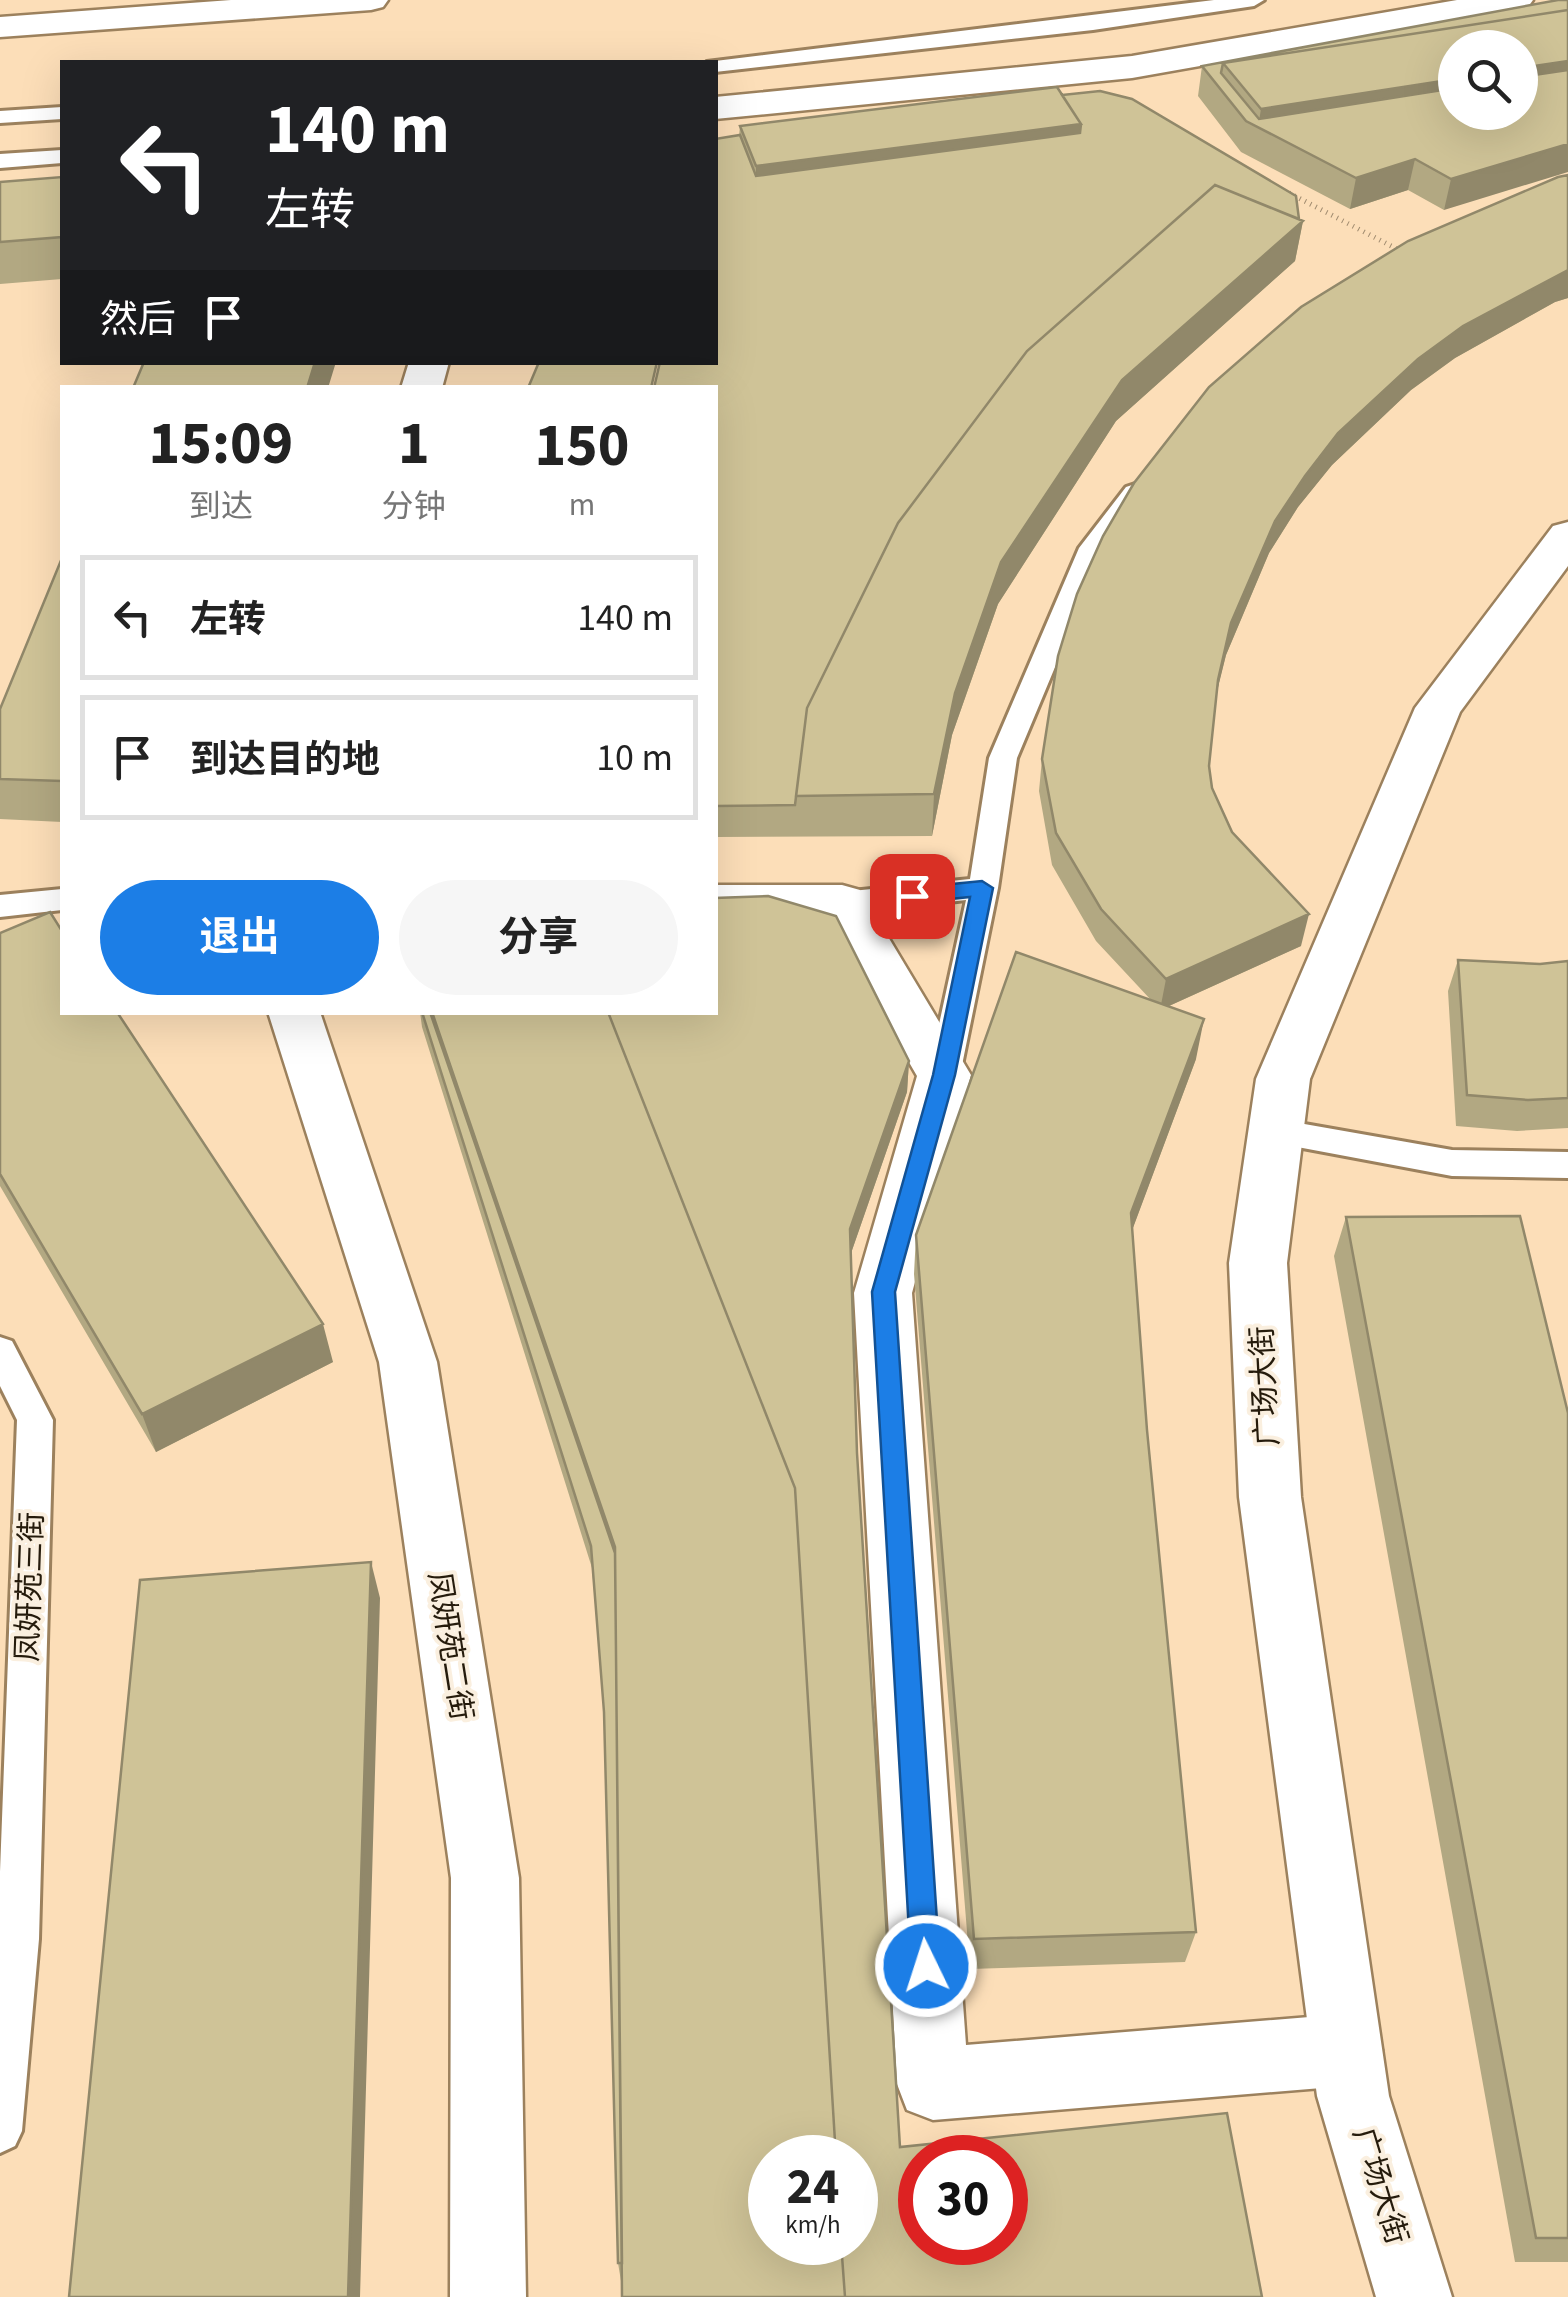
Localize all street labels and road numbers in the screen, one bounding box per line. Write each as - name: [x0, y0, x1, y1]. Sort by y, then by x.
- street label: 广场大街: [1240, 1325, 1290, 1447]
- street label: 凤妍苑三街: [6, 1511, 54, 1663]
- street label: 凤妍苑二街: [417, 1569, 483, 1723]
- street label: 广场大街: [1342, 2122, 1418, 2250]

